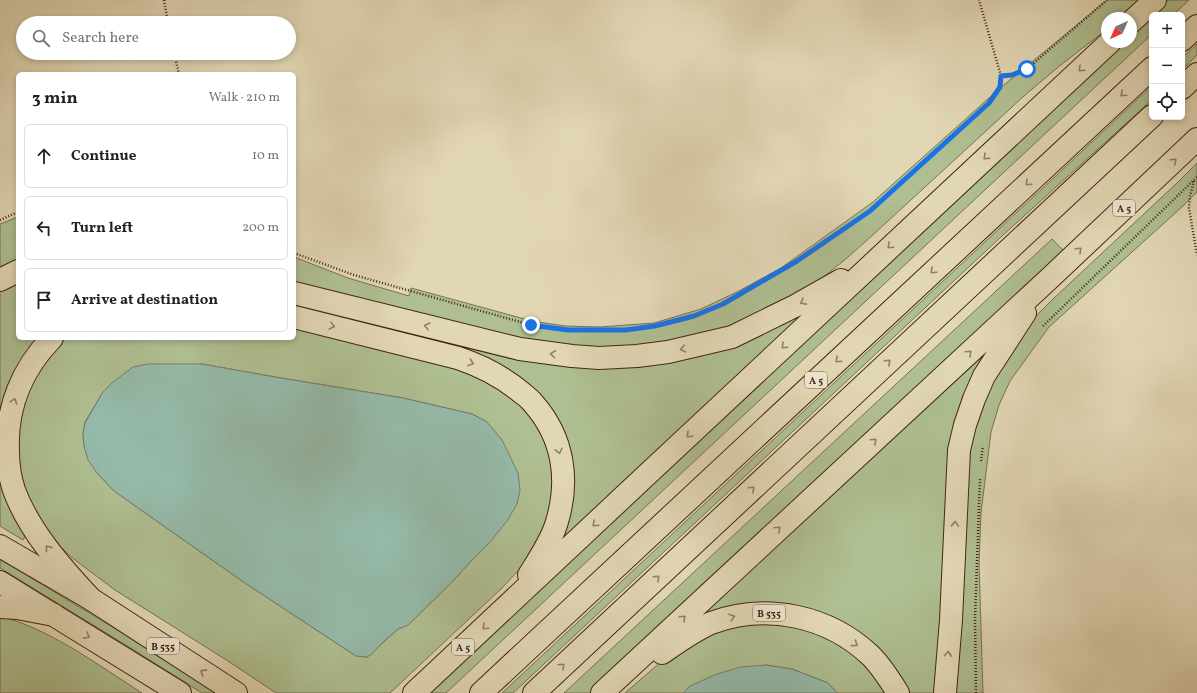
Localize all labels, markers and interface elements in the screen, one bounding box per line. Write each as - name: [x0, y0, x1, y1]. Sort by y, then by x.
- north arrow: [1101, 12, 1137, 48]
- map controls: [1149, 12, 1185, 120]
- button: +: [1149, 12, 1185, 48]
- search box: [16, 16, 296, 60]
- icon: search: [30, 27, 52, 49]
- text: Search here: [62, 28, 139, 49]
- button: −: [1149, 48, 1185, 84]
- route start: [1018, 60, 1036, 78]
- one-way arrow: [1078, 64, 1086, 71]
- button: locate: [1149, 84, 1185, 120]
- text: 3 min: [32, 87, 78, 110]
- text: Walk · 210 m: [209, 89, 280, 107]
- one-way arrow: [1121, 90, 1128, 97]
- icon: ahead: [33, 145, 55, 167]
- text: Continue: [71, 146, 136, 167]
- text: 10 m: [252, 147, 279, 165]
- one-way arrow: [983, 152, 991, 160]
- one-way arrow: [1169, 158, 1177, 166]
- one-way arrow: [1025, 178, 1033, 186]
- road number: A 5: [1113, 200, 1135, 216]
- icon: left: [33, 217, 55, 239]
- text: Turn left: [71, 218, 133, 239]
- text: 200 m: [242, 219, 279, 237]
- one-way arrow: [888, 241, 895, 248]
- one-way arrow: [1074, 248, 1082, 255]
- one-way arrow: [930, 267, 938, 274]
- icon: arrive: [33, 289, 55, 311]
- text: Arrive at destination: [71, 290, 218, 311]
- one-way arrow: [800, 297, 807, 304]
- route end: [522, 316, 540, 334]
- one-way arrow: [328, 321, 335, 330]
- one-way arrow: [423, 322, 430, 331]
- one-way arrow: [781, 341, 789, 349]
- one-way arrow: [679, 344, 686, 352]
- one-way arrow: [550, 350, 557, 359]
- one-way arrow: [964, 350, 972, 358]
- one-way arrow: [835, 355, 843, 363]
- one-way arrow: [468, 358, 475, 366]
- one-way arrow: [884, 360, 891, 367]
- road number: A 5: [805, 372, 827, 388]
- one-way arrow: [9, 398, 18, 405]
- one-way arrow: [686, 430, 694, 438]
- one-way arrow: [869, 438, 877, 446]
- one-way arrow: [555, 448, 563, 454]
- one-way arrow: [748, 487, 755, 494]
- one-way arrow: [592, 519, 599, 526]
- one-way arrow: [951, 521, 959, 527]
- one-way arrow: [773, 527, 781, 534]
- one-way arrow: [45, 545, 53, 552]
- one-way arrow: [652, 575, 660, 582]
- road number: B 535: [753, 605, 785, 621]
- one-way arrow: [729, 613, 736, 622]
- one-way arrow: [678, 615, 686, 622]
- one-way arrow: [482, 622, 490, 630]
- one-way arrow: [83, 631, 90, 638]
- road number: B 535: [147, 638, 179, 654]
- road number: A 5: [452, 639, 474, 655]
- one-way arrow: [851, 639, 858, 647]
- one-way arrow: [943, 651, 952, 657]
- one-way arrow: [557, 664, 565, 671]
- one-way arrow: [200, 669, 207, 677]

